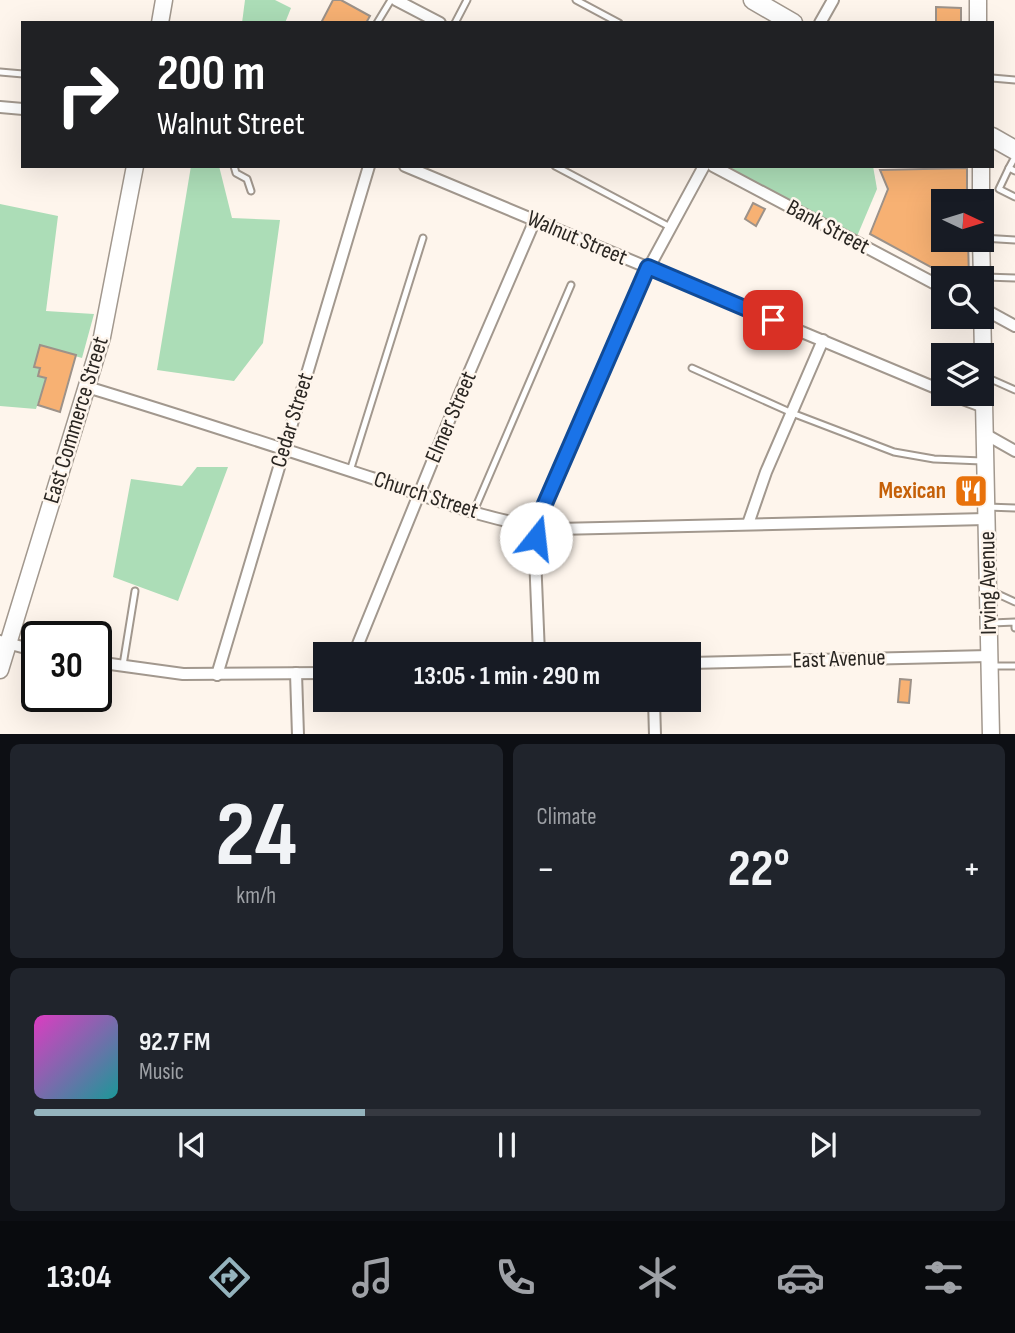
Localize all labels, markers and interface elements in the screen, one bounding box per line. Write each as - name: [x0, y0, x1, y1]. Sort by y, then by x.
- text: 200 m: [157, 45, 265, 104]
- icon: right: [42, 49, 133, 140]
- text: Walnut Street: [157, 105, 305, 144]
- north arrow: [931, 189, 994, 252]
- map controls: [931, 189, 994, 406]
- street label: Bank Street: [782, 194, 874, 260]
- street label: Walnut Street: [523, 204, 631, 272]
- button: search: [931, 266, 994, 329]
- pin: [743, 290, 803, 350]
- icon: arrive: [754, 301, 792, 339]
- street label: East Commerce Street: [37, 333, 115, 507]
- button: layers: [931, 343, 994, 406]
- street label: Elmer Street: [419, 367, 483, 467]
- street label: Cedar Street: [264, 369, 320, 471]
- street label: Church Street: [370, 465, 482, 525]
- restaurant icon: Mexican: [952, 472, 990, 510]
- place label: Mexican: [878, 477, 946, 505]
- position arrow: [499, 501, 573, 575]
- street label: Irving Avenue: [973, 531, 1003, 635]
- speed limit sign: 30: [21, 621, 112, 712]
- street label: East Avenue: [792, 643, 886, 675]
- text: 13:05 · 1 min · 290 m: [414, 661, 600, 692]
- text: 24: [215, 782, 297, 891]
- text: Climate: [537, 803, 596, 831]
- text: 22°: [728, 838, 790, 901]
- text: −: [537, 847, 555, 892]
- text: +: [962, 847, 981, 892]
- text: km/h: [236, 882, 276, 910]
- text: 92.7 FM: [139, 1027, 210, 1058]
- text: Music: [139, 1058, 184, 1086]
- icon: previous: [173, 1126, 211, 1164]
- icon: pause: [488, 1126, 526, 1164]
- icon: next: [804, 1126, 842, 1164]
- icon: directions: [205, 1253, 254, 1302]
- icon: music: [348, 1253, 397, 1302]
- icon: phone: [491, 1253, 540, 1302]
- icon: climate: [633, 1253, 682, 1302]
- icon: car: [776, 1253, 825, 1302]
- icon: filters: [919, 1253, 968, 1302]
- text: 13:04: [47, 1258, 111, 1297]

